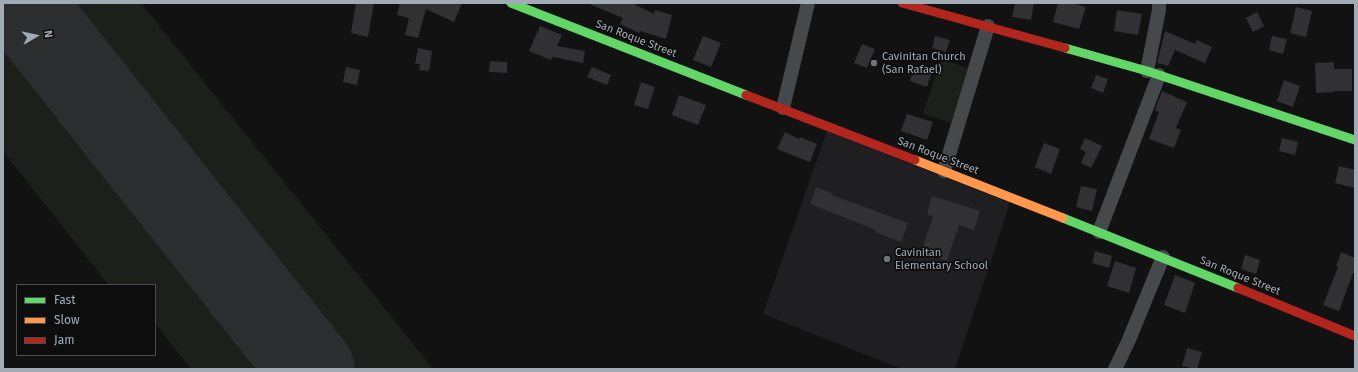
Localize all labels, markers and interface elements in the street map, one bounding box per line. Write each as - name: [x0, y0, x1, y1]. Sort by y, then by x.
- north arrow: [16, 16, 56, 56]
- street label: San Roque Street: [593, 17, 679, 61]
- text: N: [41, 29, 55, 39]
- place label: Cavinitan Church (San Rafael): [882, 50, 966, 76]
- marker: Cavinitan Church (San Rafael): [869, 58, 879, 68]
- street label: San Roque Street: [895, 134, 981, 178]
- place label: Cavinitan Elementary School: [895, 246, 988, 272]
- marker: Cavinitan Elementary School: [882, 254, 892, 264]
- street label: San Roque Street: [1198, 254, 1282, 298]
- legend: [16, 284, 156, 356]
- text: Fast: [54, 293, 76, 307]
- text: Slow: [54, 313, 80, 327]
- text: Jam: [54, 333, 74, 347]

